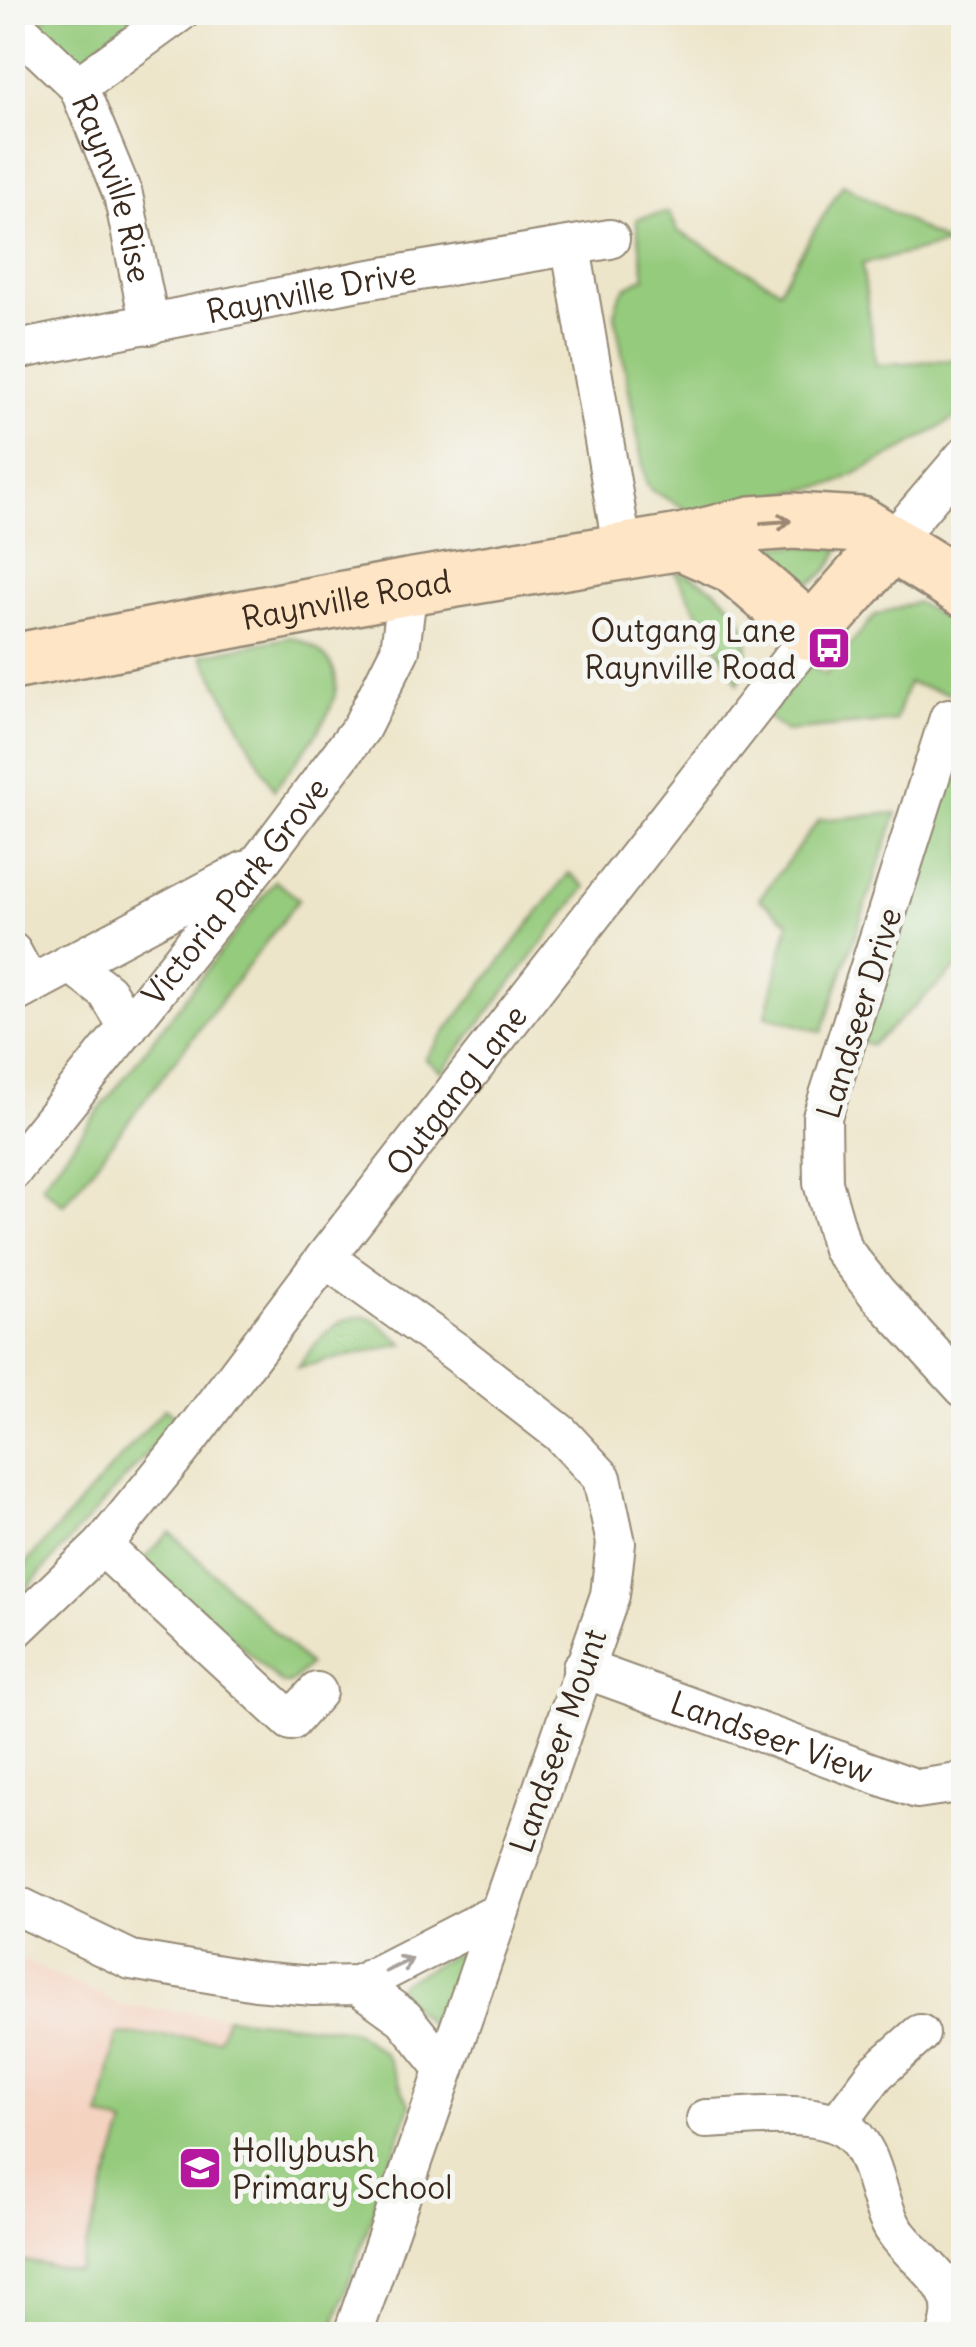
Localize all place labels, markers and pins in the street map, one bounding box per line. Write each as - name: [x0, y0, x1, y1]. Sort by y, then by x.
- place label: Outgang Lane Raynville Road: [584, 610, 796, 688]
- bus stop icon: Outgang Lane Raynville Road: [806, 625, 852, 671]
- place label: Hollybush Primary School: [232, 2130, 452, 2208]
- school or university icon: Hollybush Primary School: [177, 2145, 223, 2191]

